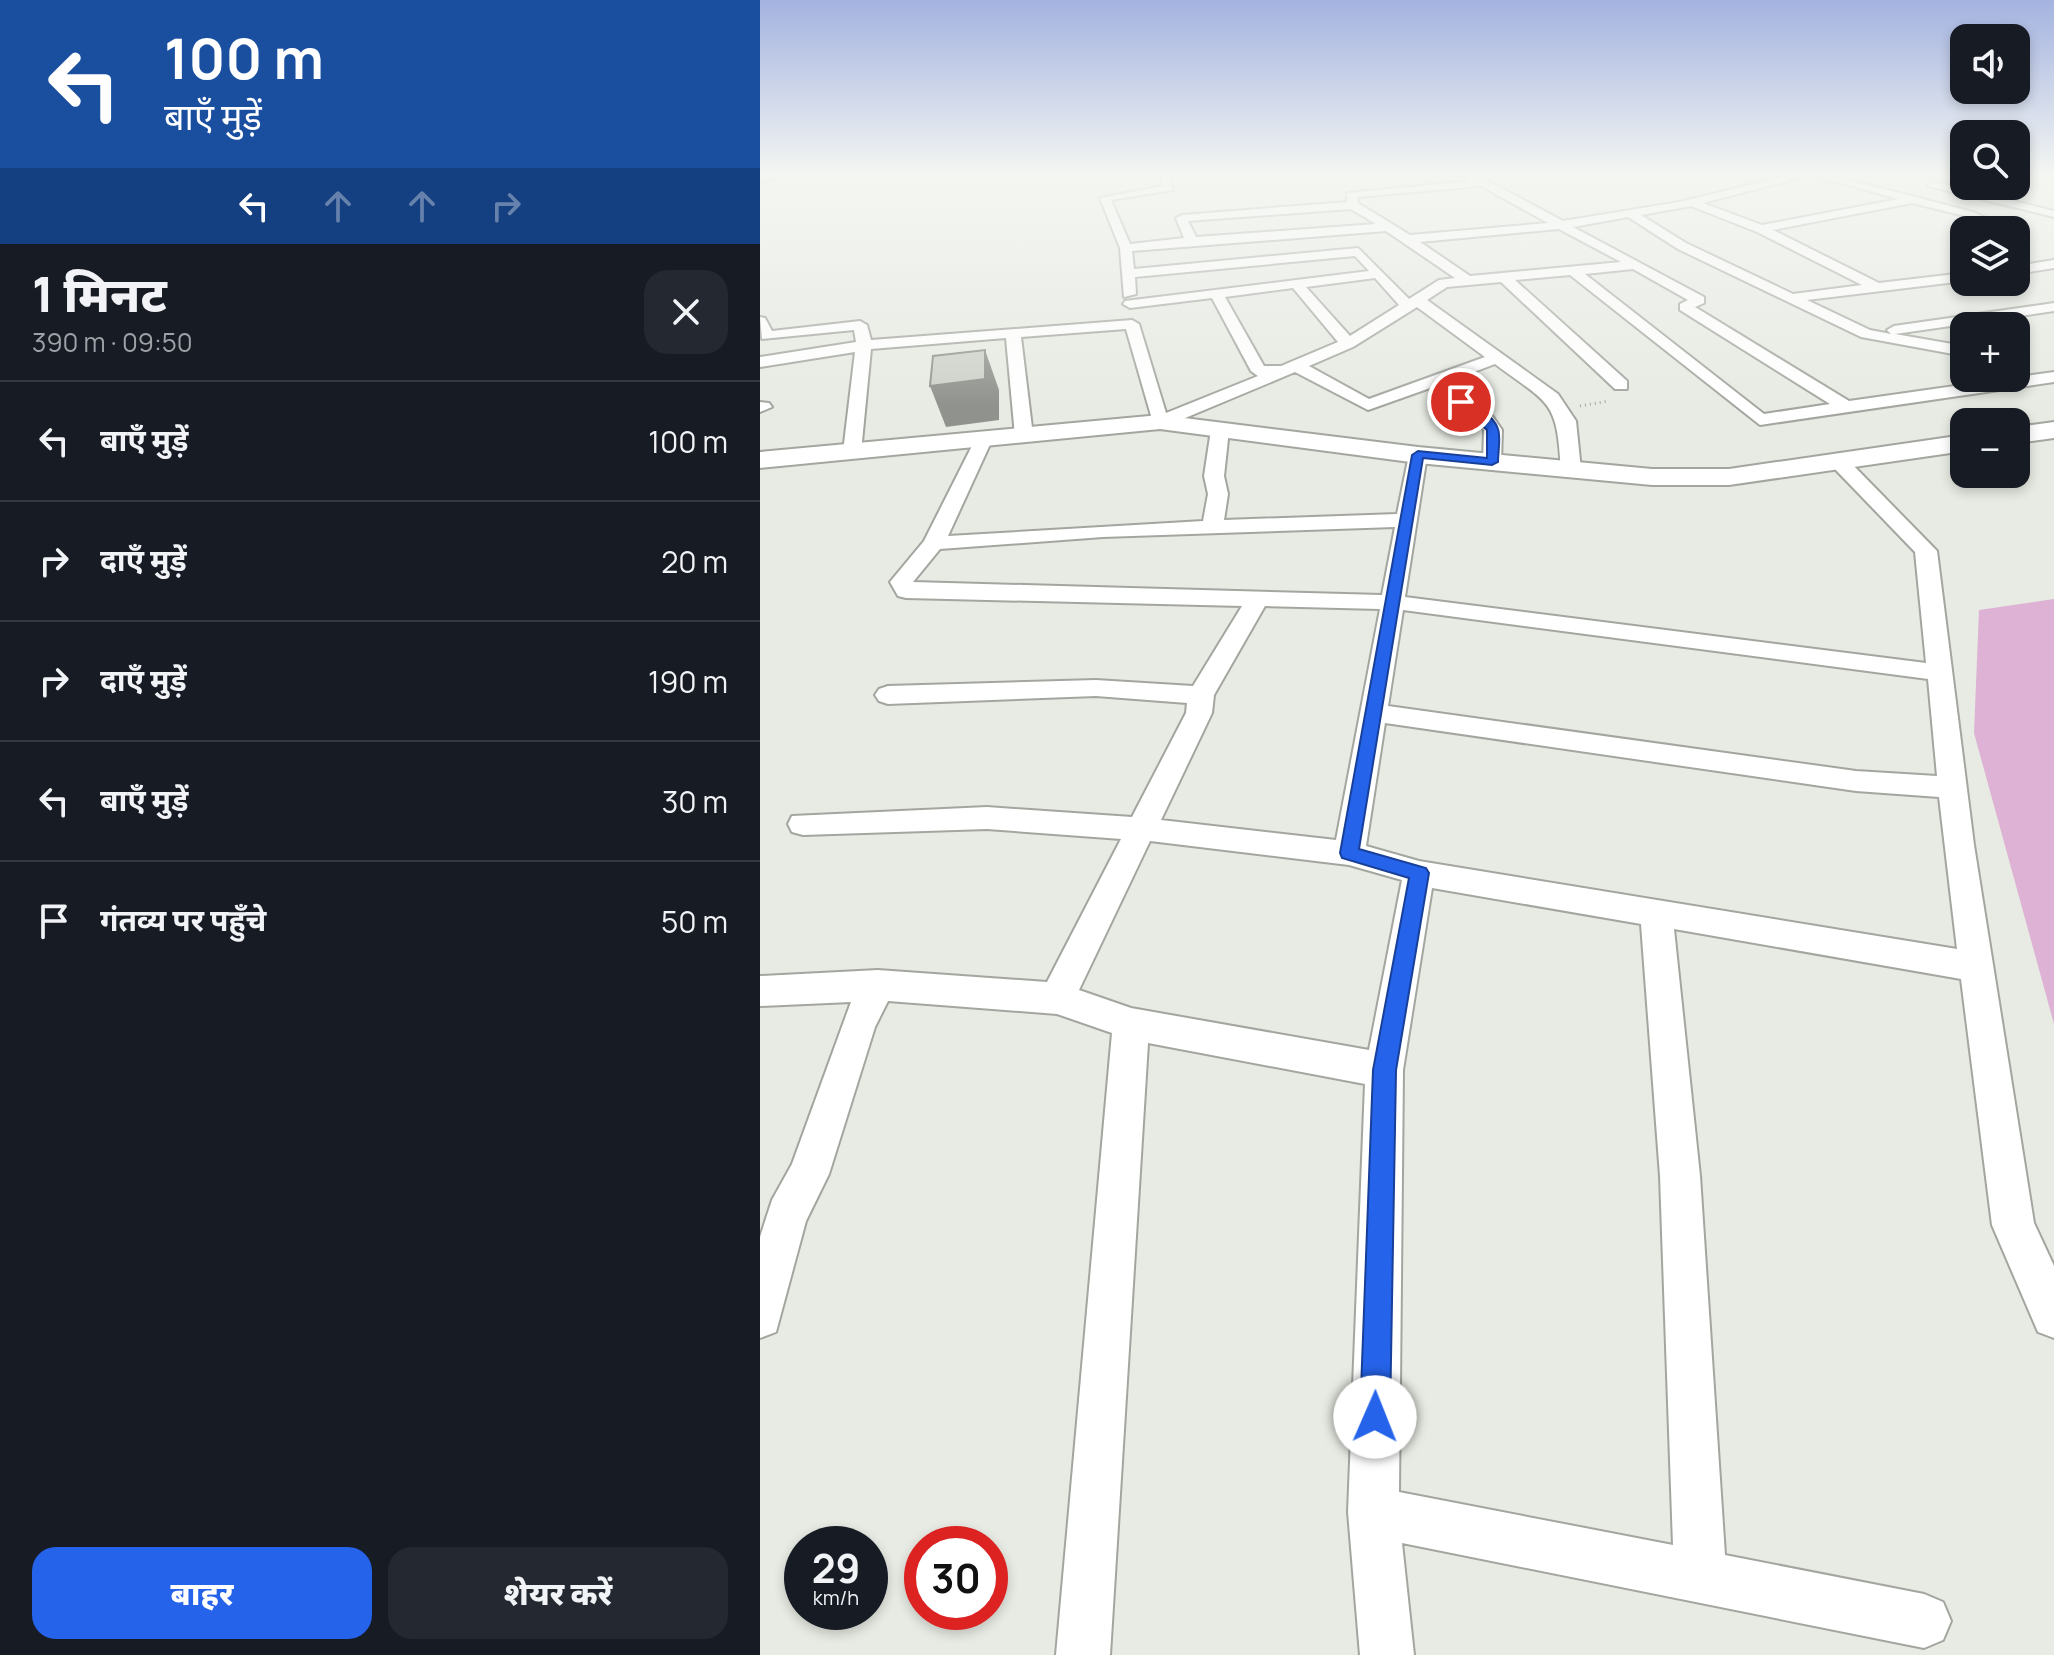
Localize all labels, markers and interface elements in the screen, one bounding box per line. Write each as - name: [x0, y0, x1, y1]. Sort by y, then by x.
- text: 100 m: [164, 19, 324, 96]
- map controls: [1950, 24, 2030, 488]
- button: sound: [1950, 24, 2030, 104]
- icon: left: [32, 32, 136, 136]
- text: बाएँ मुड़ें: [164, 92, 262, 141]
- button: search: [1950, 120, 2030, 200]
- icon: left: [232, 184, 276, 228]
- icon: ahead: [316, 184, 360, 228]
- icon: ahead: [400, 184, 444, 228]
- icon: right: [484, 184, 528, 228]
- button: layers: [1950, 216, 2030, 296]
- text: 1 मिनट: [32, 261, 167, 326]
- button: close: [644, 270, 728, 354]
- button: +: [1950, 312, 2030, 392]
- text: 390 m · 09:50: [32, 324, 193, 360]
- pin: [1427, 368, 1495, 436]
- icon: arrive: [1439, 380, 1483, 424]
- button: −: [1950, 408, 2030, 488]
- icon: left: [32, 419, 76, 463]
- text: बाएँ मुड़ें: [100, 419, 188, 460]
- text: 100 m: [648, 421, 728, 462]
- icon: right: [32, 539, 76, 583]
- text: दाएँ मुड़ें: [100, 539, 187, 580]
- text: 20 m: [661, 541, 728, 582]
- icon: right: [32, 659, 76, 703]
- text: दाएँ मुड़ें: [100, 659, 187, 700]
- text: 190 m: [648, 661, 728, 702]
- icon: left: [32, 779, 76, 823]
- text: बाएँ मुड़ें: [100, 779, 188, 820]
- text: 30 m: [662, 781, 728, 822]
- icon: arrive: [32, 899, 76, 943]
- text: गंतव्य पर पहुँचे: [100, 899, 266, 940]
- text: 50 m: [661, 901, 728, 942]
- position arrow: [1333, 1375, 1417, 1459]
- speed limit sign: 30: [904, 1526, 1008, 1630]
- text: 29: [812, 1540, 860, 1595]
- button: बाहर: [32, 1547, 372, 1639]
- button: शेयर करें: [388, 1547, 728, 1639]
- text: km/h: [813, 1584, 859, 1611]

